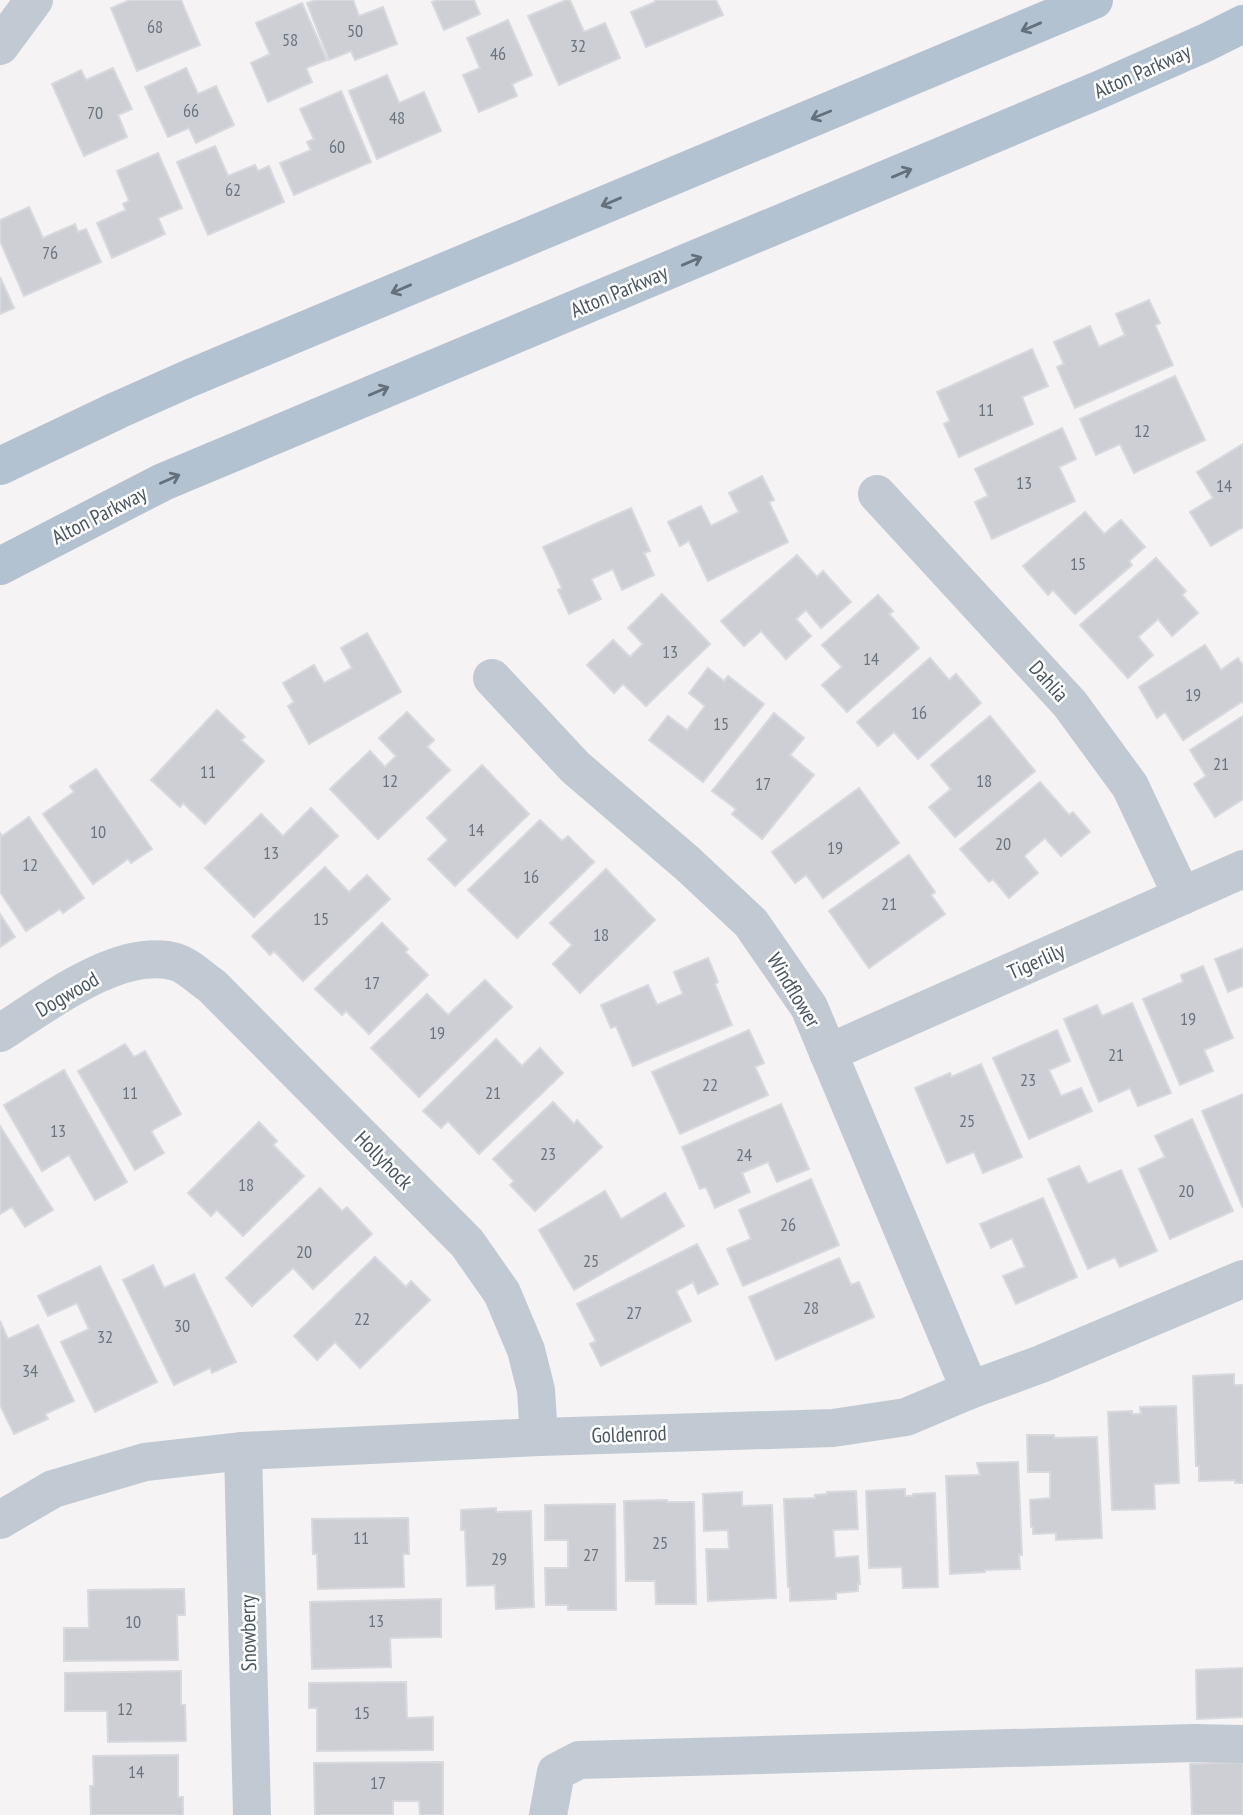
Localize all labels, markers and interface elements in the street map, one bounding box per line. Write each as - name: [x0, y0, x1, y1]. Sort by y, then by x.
- house number: 68: [147, 15, 163, 38]
- house number: 50: [347, 19, 363, 42]
- one-way arrow: [1021, 22, 1043, 35]
- house number: 58: [282, 28, 298, 51]
- house number: 32: [570, 34, 586, 57]
- street label: Alton Parkway: [1089, 38, 1195, 104]
- house number: 46: [490, 42, 506, 65]
- house number: 66: [183, 99, 199, 122]
- house number: 70: [87, 101, 103, 124]
- house number: 48: [389, 106, 405, 129]
- one-way arrow: [811, 109, 832, 122]
- house number: 60: [329, 135, 345, 158]
- one-way arrow: [890, 166, 912, 179]
- house number: 62: [225, 178, 241, 201]
- one-way arrow: [601, 196, 622, 209]
- house number: 76: [42, 241, 58, 264]
- one-way arrow: [680, 253, 702, 266]
- street label: Alton Parkway: [566, 258, 672, 324]
- one-way arrow: [391, 284, 412, 297]
- one-way arrow: [368, 384, 390, 397]
- house number: 11: [978, 398, 994, 421]
- house number: 12: [1134, 419, 1150, 442]
- house number: 13: [1016, 471, 1032, 494]
- one-way arrow: [159, 472, 180, 485]
- house number: 14: [1216, 474, 1232, 497]
- street label: Alton Parkway: [47, 480, 151, 550]
- house number: 15: [1070, 552, 1086, 575]
- house number: 13: [662, 640, 678, 663]
- house number: 14: [863, 647, 879, 670]
- street label: Dahlia: [1023, 655, 1075, 707]
- house number: 19: [1185, 683, 1201, 706]
- house number: 16: [911, 701, 927, 724]
- house number: 15: [713, 712, 729, 735]
- house number: 21: [1213, 752, 1229, 775]
- house number: 11: [200, 760, 216, 783]
- house number: 12: [382, 769, 398, 792]
- house number: 18: [976, 769, 992, 792]
- house number: 17: [755, 772, 771, 795]
- house number: 14: [468, 818, 484, 841]
- house number: 10: [90, 820, 106, 843]
- house number: 20: [995, 832, 1011, 855]
- house number: 19: [827, 836, 843, 859]
- house number: 13: [263, 841, 279, 864]
- house number: 12: [22, 853, 38, 876]
- house number: 16: [523, 865, 539, 888]
- house number: 21: [881, 892, 897, 915]
- house number: 15: [313, 907, 329, 930]
- house number: 18: [593, 923, 609, 946]
- street label: Tigerlily: [1003, 936, 1069, 985]
- street label: Windflower: [761, 948, 827, 1032]
- street label: Dogwood: [31, 965, 103, 1023]
- house number: 17: [364, 971, 380, 994]
- house number: 19: [1180, 1007, 1196, 1030]
- house number: 19: [429, 1021, 445, 1044]
- house number: 21: [1108, 1043, 1124, 1066]
- house number: 23: [1020, 1068, 1036, 1091]
- house number: 22: [702, 1073, 718, 1096]
- house number: 11: [122, 1081, 138, 1104]
- house number: 21: [485, 1081, 501, 1104]
- house number: 25: [959, 1109, 975, 1132]
- house number: 13: [50, 1119, 66, 1142]
- street label: Hollyhock: [349, 1125, 419, 1195]
- house number: 23: [540, 1142, 556, 1165]
- house number: 24: [736, 1143, 752, 1166]
- house number: 18: [238, 1173, 254, 1196]
- house number: 20: [1178, 1179, 1194, 1202]
- house number: 26: [780, 1213, 796, 1236]
- house number: 20: [296, 1240, 312, 1263]
- house number: 25: [583, 1249, 599, 1272]
- house number: 28: [803, 1296, 819, 1319]
- house number: 27: [626, 1301, 642, 1324]
- house number: 22: [354, 1307, 370, 1330]
- house number: 30: [174, 1314, 190, 1337]
- house number: 32: [97, 1325, 113, 1348]
- house number: 34: [22, 1359, 38, 1382]
- street label: Goldenrod: [591, 1419, 667, 1449]
- house number: 11: [353, 1526, 369, 1549]
- house number: 25: [652, 1531, 668, 1554]
- house number: 27: [583, 1543, 599, 1566]
- house number: 29: [491, 1547, 507, 1570]
- street label: Snowberry: [234, 1594, 262, 1672]
- house number: 13: [368, 1609, 384, 1632]
- house number: 10: [125, 1610, 141, 1633]
- house number: 12: [117, 1697, 133, 1720]
- house number: 15: [354, 1701, 370, 1724]
- house number: 14: [128, 1760, 144, 1783]
- house number: 17: [370, 1771, 386, 1794]

